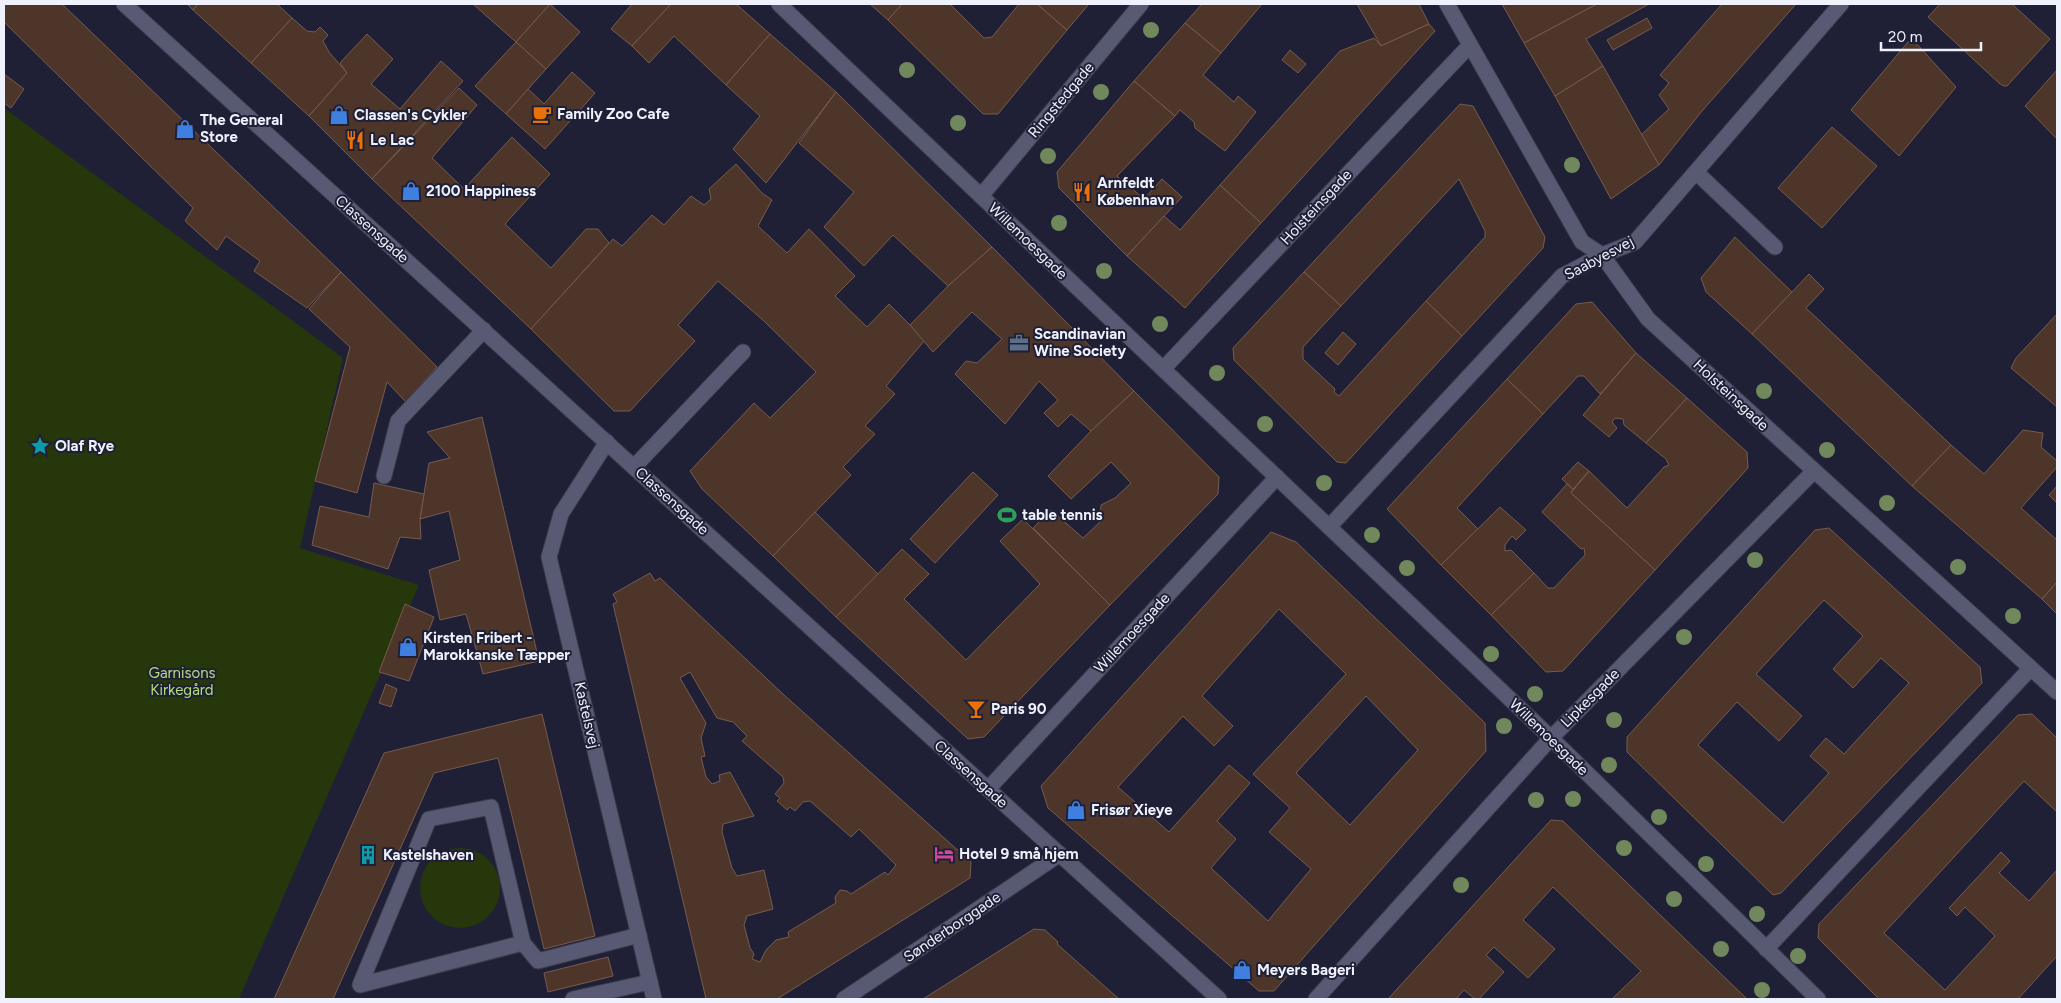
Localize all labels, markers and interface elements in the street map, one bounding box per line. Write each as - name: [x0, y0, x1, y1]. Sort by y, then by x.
- scale bar: [1881, 20, 1981, 52]
- text: 20 m: [1888, 28, 1922, 46]
- street label: Ringstedgade: [1024, 59, 1098, 141]
- cafe icon: Family Zoo Cafe: [531, 103, 553, 125]
- shop icon: Classen's Cykler: [328, 104, 350, 126]
- place label: Family Zoo Cafe: [557, 105, 670, 123]
- place label: Classen's Cykler: [354, 106, 467, 124]
- place label: The General Store: [200, 111, 283, 146]
- shop icon: The General Store: [174, 118, 196, 140]
- restaurant icon: Le Lac: [344, 129, 366, 151]
- place label: Le Lac: [370, 131, 414, 149]
- street label: Holsteinsgade: [1277, 166, 1355, 248]
- place label: Arnfeldt København: [1097, 174, 1174, 209]
- shop icon: 2100 Happiness: [400, 180, 422, 202]
- restaurant icon: Arnfeldt København: [1071, 181, 1093, 203]
- place label: 2100 Happiness: [426, 182, 536, 200]
- street label: Classensgade: [332, 191, 412, 267]
- street label: Willemoesgade: [985, 199, 1071, 283]
- street label: Saabyesvej: [1561, 232, 1637, 284]
- place label: Scandinavian Wine Society: [1034, 325, 1126, 360]
- office icon: Scandinavian Wine Society: [1008, 332, 1030, 354]
- street label: Holsteinsgade: [1690, 356, 1772, 434]
- place icon: Olaf Rye: [29, 435, 51, 457]
- place label: Olaf Rye: [55, 437, 115, 455]
- street label: Classensgade: [632, 463, 712, 539]
- sports icon: table tennis: [996, 504, 1018, 526]
- place label: table tennis: [1022, 506, 1103, 524]
- street label: Willemoesgade: [1090, 589, 1174, 677]
- place label: Kirsten Fribert - Marokkanske Tæpper: [423, 629, 570, 664]
- shop icon: Kirsten Fribert - Marokkanske Tæpper: [397, 636, 419, 658]
- park label: Garnisons Kirkegård: [148, 664, 216, 699]
- street label: Lipkesgade: [1557, 665, 1623, 731]
- street label: Kastelsvej: [571, 680, 603, 750]
- street label: Willemoesgade: [1506, 695, 1592, 779]
- bar icon: Paris 90: [965, 698, 987, 720]
- place label: Paris 90: [991, 700, 1047, 718]
- street label: Classensgade: [931, 736, 1011, 812]
- shop icon: Frisør Xieye: [1065, 799, 1087, 821]
- place label: Frisør Xieye: [1091, 801, 1173, 819]
- hotel icon: Hotel 9 små hjem: [933, 843, 955, 865]
- building icon: Kastelshaven: [357, 844, 379, 866]
- place label: Hotel 9 små hjem: [959, 845, 1079, 863]
- place label: Kastelshaven: [383, 846, 474, 864]
- street label: Sønderborggade: [900, 888, 1004, 966]
- shop icon: Meyers Bageri: [1231, 959, 1253, 981]
- place label: Meyers Bageri: [1257, 961, 1355, 979]

